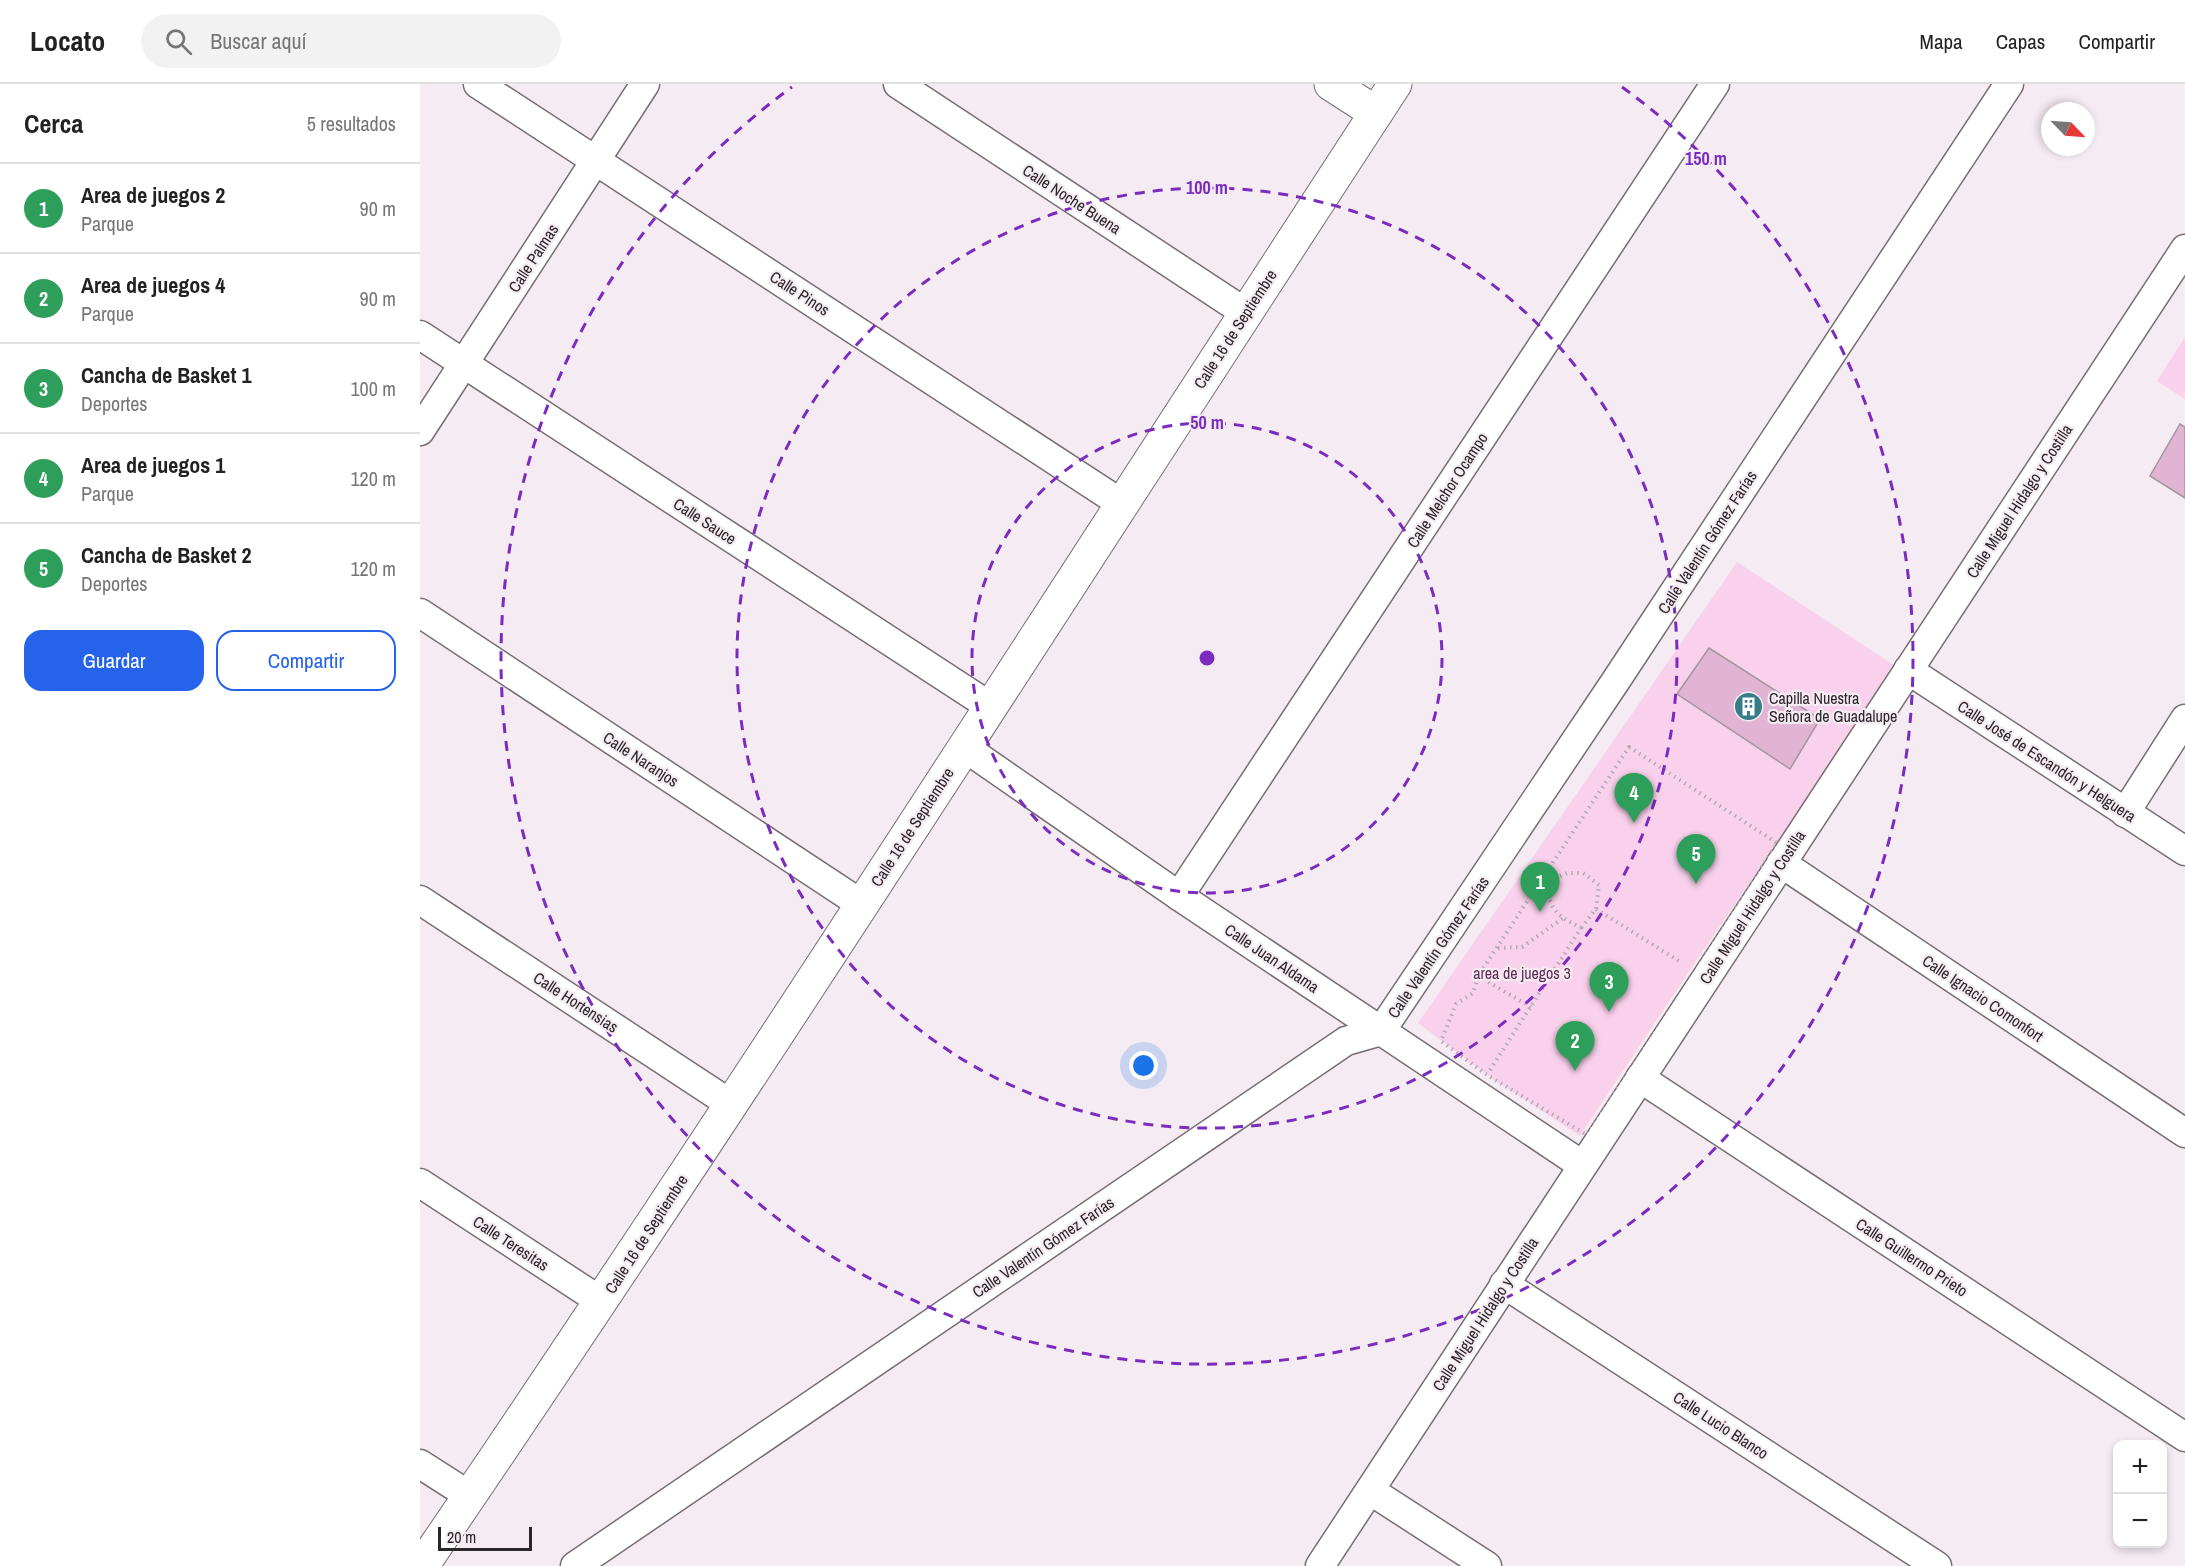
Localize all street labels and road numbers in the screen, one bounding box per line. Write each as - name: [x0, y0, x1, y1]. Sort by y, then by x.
- street label: Calle Noche Buena: [1019, 159, 1126, 239]
- street label: Calle Palmas: [503, 220, 563, 296]
- street label: Calle 16 de Septiembre: [1188, 265, 1282, 393]
- street label: Calle Pinos: [766, 266, 834, 320]
- street label: Calle Miguel Hidalgo y Costilla: [1961, 419, 2077, 582]
- street label: Calle Melchor Ocampo: [1401, 428, 1493, 552]
- street label: Calle Valentín Gómez Farías: [1652, 466, 1762, 618]
- street label: Calle Sauce: [669, 493, 741, 549]
- street label: Calle José de Escandón y Helguera: [1954, 695, 2141, 827]
- street label: Calle Naranjos: [599, 726, 683, 792]
- street label: Calle 16 de Septiembre: [865, 763, 959, 891]
- street label: Calle Miguel Hidalgo y Costilla: [1694, 825, 1810, 988]
- street label: Calle Valentín Gómez Farías: [1382, 872, 1494, 1022]
- street label: Calle Juan Aldama: [1220, 918, 1324, 998]
- street label: Calle Ignacio Comonfort: [1918, 949, 2048, 1047]
- street label: Calle Hortensias: [529, 966, 623, 1038]
- street label: Calle 16 de Septiembre: [599, 1170, 693, 1298]
- street label: Calle Valentín Gómez Farías: [968, 1191, 1118, 1303]
- street label: Calle Teresitas: [469, 1210, 553, 1276]
- street label: Calle Guillermo Prieto: [1852, 1213, 1972, 1301]
- street label: Calle Miguel Hidalgo y Costilla: [1427, 1232, 1543, 1395]
- street label: Calle Lucio Blanco: [1669, 1386, 1773, 1464]

